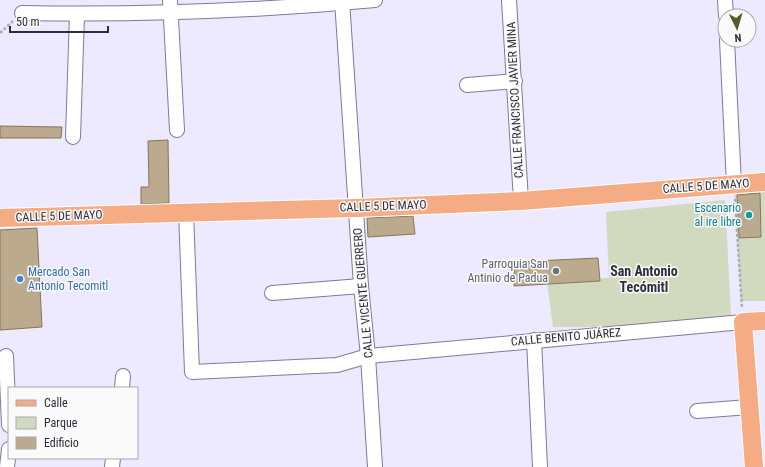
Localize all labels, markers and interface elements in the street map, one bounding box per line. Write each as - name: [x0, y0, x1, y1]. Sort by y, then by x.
- scale bar: [10, 8, 108, 34]
- north arrow: [717, 8, 757, 48]
- text: 50 m: [16, 15, 40, 29]
- street label: CALLE FRANCISCO JAVIER MINA: [504, 21, 526, 179]
- text: N: [734, 31, 742, 44]
- street label: CALLE 5 DE MAYO: [662, 176, 750, 196]
- street label: CALLE 5 DE MAYO: [339, 197, 427, 215]
- place label: Escenario al ire libre: [694, 201, 741, 229]
- street label: CALLE 5 DE MAYO: [15, 207, 103, 225]
- marker: Escenario al ire libre: [744, 210, 754, 220]
- street label: CALLE VICENTE GUERRERO: [350, 227, 376, 359]
- place label: Parroquia San Antinio de Padua: [467, 257, 548, 285]
- district label: San Antonio Tecómitl: [610, 263, 678, 295]
- place label: Mercado San Antonio Tecomitl: [28, 265, 108, 293]
- marker: Parroquia San Antinio de Padua: [551, 266, 561, 276]
- marker: Mercado San Antonio Tecomitl: [15, 274, 25, 284]
- street label: CALLE BENITO JUÁREZ: [510, 324, 622, 349]
- legend: [8, 387, 138, 459]
- text: Calle: [44, 396, 68, 410]
- text: Parque: [44, 416, 78, 430]
- text: Edificio: [44, 436, 79, 450]

